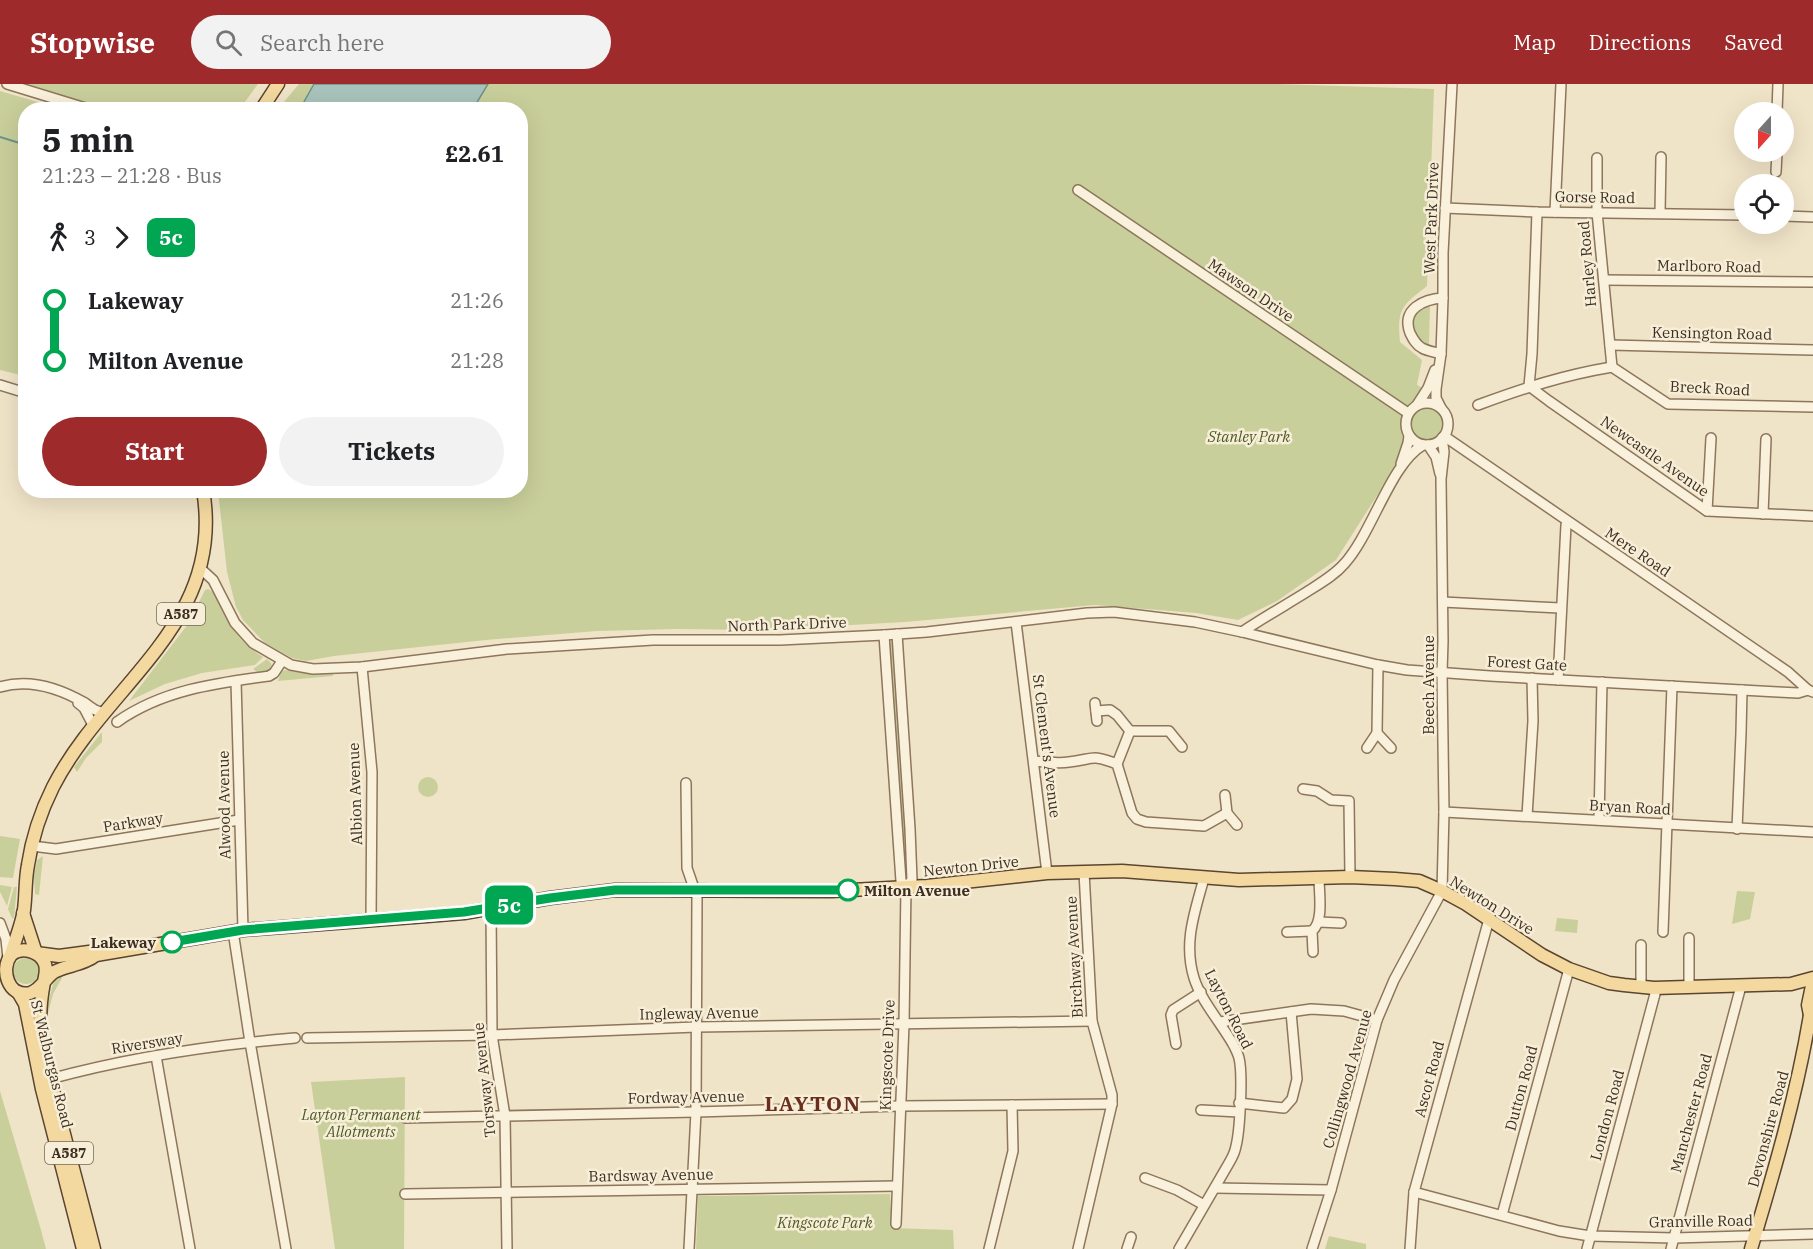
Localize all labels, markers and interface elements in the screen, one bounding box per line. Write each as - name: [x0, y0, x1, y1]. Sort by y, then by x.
- search box: [191, 15, 611, 69]
- text: Stopwise: [30, 24, 155, 61]
- icon: search: [212, 26, 245, 59]
- text: Search here: [260, 28, 384, 57]
- text: Map: [1513, 28, 1556, 56]
- text: Directions: [1589, 28, 1691, 56]
- text: Saved: [1724, 28, 1783, 56]
- north arrow: [1734, 102, 1794, 162]
- map controls: [1734, 102, 1794, 234]
- text: 5 min: [42, 118, 134, 161]
- text: £2.61: [445, 139, 504, 168]
- text: 21:23 – 21:28 · Bus: [42, 162, 222, 189]
- street label: West Park Drive: [1420, 162, 1442, 274]
- button: locate: [1734, 174, 1794, 234]
- street label: Gorse Road: [1555, 187, 1635, 207]
- street label: Harley Road: [1574, 220, 1600, 308]
- icon: walk: [42, 221, 75, 254]
- icon: forward: [105, 221, 138, 254]
- text: 5c: [159, 223, 183, 251]
- text: 3: [84, 224, 96, 251]
- street label: Mawson Drive: [1204, 254, 1298, 326]
- street label: Marlboro Road: [1657, 256, 1761, 276]
- text: Lakeway: [88, 286, 184, 315]
- text: 21:26: [450, 287, 504, 314]
- street label: Kensington Road: [1652, 322, 1772, 344]
- text: Milton Avenue: [88, 346, 243, 375]
- text: 21:28: [450, 347, 504, 374]
- street label: Breck Road: [1669, 376, 1751, 400]
- street label: Newcastle Avenue: [1597, 411, 1713, 501]
- button: Start: [42, 417, 267, 486]
- button: Tickets: [279, 417, 504, 486]
- park label: Stanley Park: [1207, 427, 1290, 446]
- street label: Mere Road: [1602, 523, 1674, 581]
- road number: A587: [157, 603, 205, 625]
- street label: North Park Drive: [727, 612, 847, 636]
- street label: Beech Avenue: [1419, 635, 1438, 735]
- street label: Forest Gate: [1486, 651, 1568, 675]
- street label: St Clement's Avenue: [1029, 673, 1065, 819]
- street label: Albion Avenue: [344, 742, 366, 846]
- street label: Alwood Avenue: [214, 750, 234, 860]
- street label: Bryan Road: [1589, 795, 1671, 819]
- street label: Parkway: [102, 808, 164, 836]
- street label: Newton Drive: [922, 852, 1020, 880]
- street label: Newton Drive: [1446, 872, 1538, 938]
- marker: Milton Avenue: [837, 879, 859, 901]
- place label: Milton Avenue: [864, 881, 970, 900]
- line badge: 5c: [482, 886, 536, 924]
- text: 5c: [497, 891, 521, 919]
- street label: Birchway Avenue: [1061, 896, 1087, 1018]
- marker: Lakeway: [161, 931, 183, 953]
- place label: Lakeway: [91, 933, 156, 952]
- street label: Layton Road: [1201, 966, 1257, 1052]
- street label: St Walburgas Road: [27, 998, 77, 1130]
- street label: Kingscote Drive: [876, 999, 898, 1111]
- street label: Ingleway Avenue: [639, 1002, 759, 1024]
- street label: Collingwood Avenue: [1318, 1007, 1376, 1151]
- street label: Torsway Avenue: [469, 1022, 499, 1138]
- street label: Riversway: [110, 1028, 184, 1058]
- street label: Ascot Road: [1410, 1039, 1448, 1119]
- street label: Dutton Road: [1500, 1043, 1542, 1133]
- street label: Manchester Road: [1666, 1051, 1716, 1175]
- street label: London Road: [1586, 1067, 1628, 1163]
- street label: Devonshire Road: [1743, 1069, 1793, 1189]
- street label: Fordway Avenue: [627, 1086, 745, 1108]
- district label: LAYTON: [764, 1089, 862, 1117]
- park label: Layton Permanent Allotments: [300, 1105, 421, 1141]
- road number: A587: [45, 1142, 93, 1164]
- street label: Bardsway Avenue: [588, 1164, 714, 1186]
- street label: Granville Road: [1649, 1211, 1753, 1231]
- park label: Kingscote Park: [776, 1213, 873, 1232]

